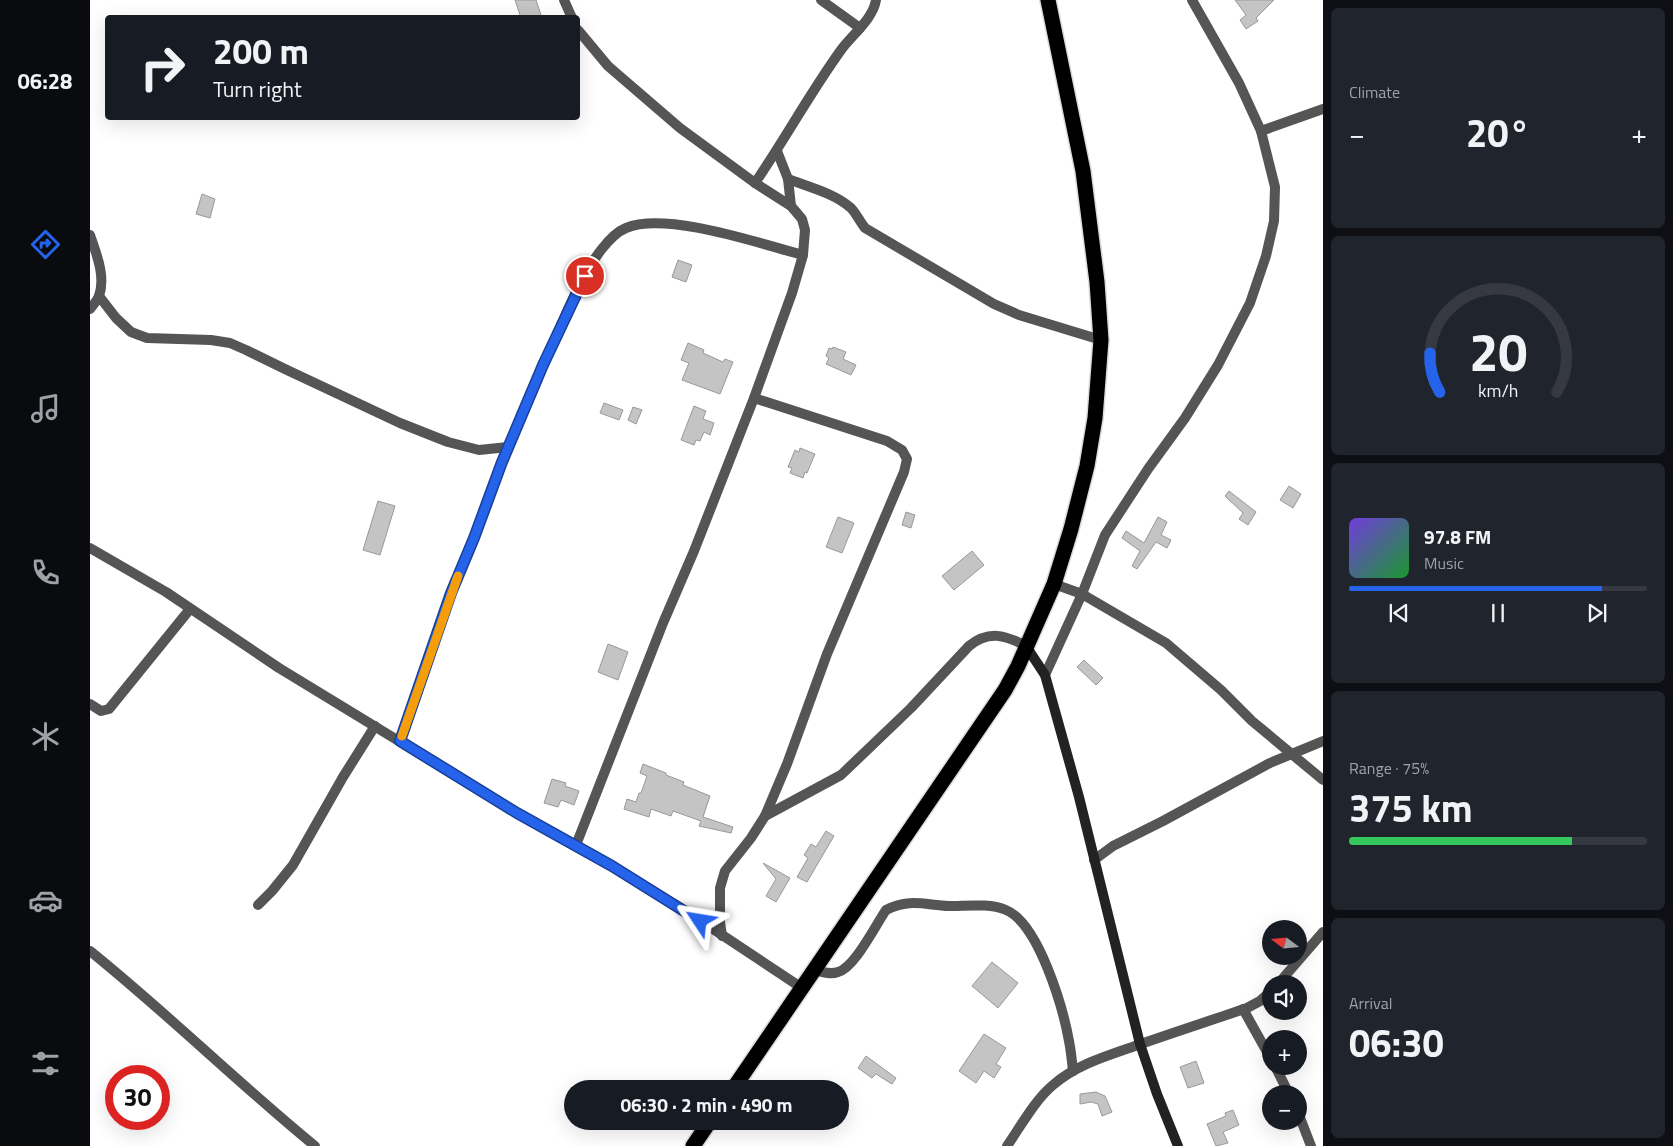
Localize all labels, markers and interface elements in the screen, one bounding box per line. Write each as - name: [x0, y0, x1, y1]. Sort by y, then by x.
- text: 200 m: [213, 24, 309, 78]
- icon: right: [130, 35, 195, 100]
- text: 06:28: [18, 64, 72, 98]
- text: Turn right: [213, 72, 302, 106]
- text: Climate: [1349, 80, 1400, 104]
- text: 20°: [1466, 104, 1530, 162]
- text: −: [1349, 112, 1365, 155]
- text: +: [1631, 112, 1647, 155]
- icon: directions: [28, 227, 63, 262]
- pin: [564, 255, 606, 297]
- icon: arrive: [571, 262, 599, 290]
- text: 20: [1469, 312, 1527, 391]
- text: km/h: [1478, 377, 1518, 404]
- icon: music: [28, 391, 63, 426]
- text: 97.8 FM: [1424, 522, 1491, 551]
- text: Music: [1424, 551, 1464, 575]
- icon: phone: [28, 555, 63, 590]
- icon: previous: [1385, 599, 1413, 627]
- icon: pause: [1484, 599, 1512, 627]
- icon: next: [1583, 599, 1611, 627]
- icon: climate: [28, 719, 63, 754]
- text: Range · 75%: [1349, 756, 1429, 780]
- text: 375 km: [1349, 779, 1473, 837]
- icon: car: [28, 883, 63, 918]
- position arrow: [673, 894, 725, 946]
- north arrow: [1262, 920, 1308, 965]
- map controls: [1262, 920, 1307, 1130]
- button: sound: [1262, 975, 1307, 1020]
- text: Arrival: [1349, 991, 1392, 1015]
- text: 06:30: [1349, 1014, 1444, 1072]
- button: +: [1262, 1030, 1307, 1075]
- icon: filters: [28, 1046, 63, 1081]
- speed limit sign: 30: [105, 1065, 170, 1130]
- button: −: [1262, 1085, 1307, 1130]
- text: 06:30 · 2 min · 490 m: [620, 1090, 793, 1119]

